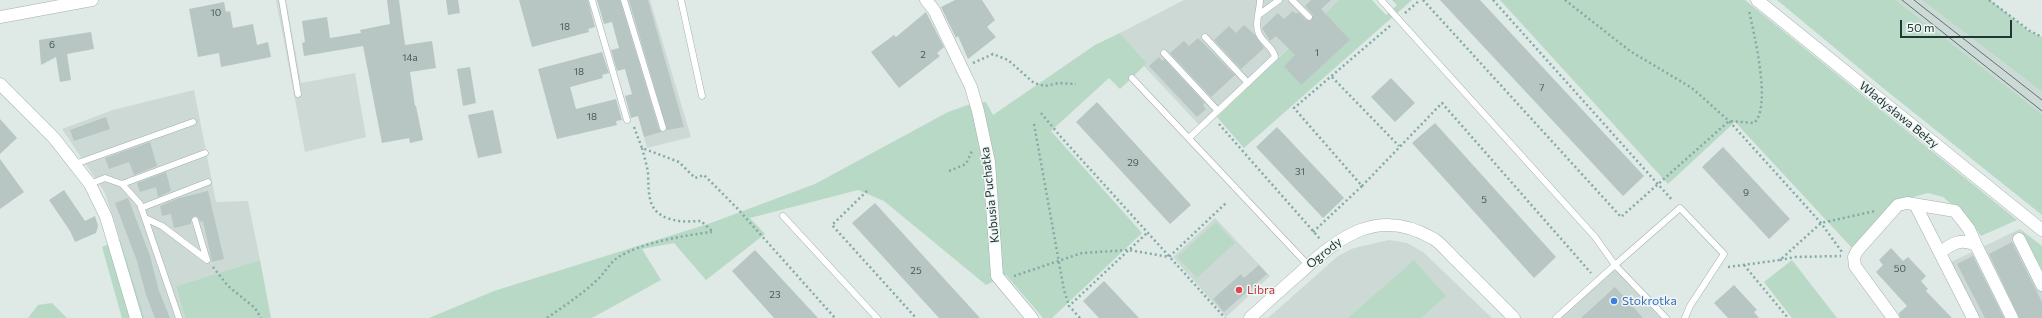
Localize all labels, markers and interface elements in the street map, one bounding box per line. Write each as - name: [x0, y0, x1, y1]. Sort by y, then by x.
- house number: 10: [211, 7, 221, 19]
- scale bar: [1902, 12, 2014, 38]
- text: 50 m: [1907, 20, 1935, 34]
- house number: 18: [560, 21, 570, 33]
- house number: 6: [49, 39, 55, 51]
- house number: 1: [1315, 47, 1319, 59]
- house number: 2: [920, 49, 926, 61]
- house number: 14a: [402, 52, 418, 64]
- house number: 18: [574, 66, 584, 78]
- street label: Władysława Bełzy: [1856, 79, 1942, 151]
- house number: 7: [1539, 82, 1545, 94]
- house number: 18: [587, 111, 597, 123]
- street label: Kubusia Puchatka: [978, 146, 1002, 244]
- house number: 29: [1127, 157, 1139, 169]
- house number: 31: [1295, 166, 1305, 178]
- house number: 9: [1743, 187, 1749, 199]
- house number: 5: [1481, 194, 1487, 206]
- street label: Ogrody: [1303, 234, 1345, 272]
- house number: 50: [1894, 263, 1906, 275]
- house number: 25: [910, 265, 922, 277]
- place label: Libra: [1247, 283, 1275, 297]
- marker: Libra: [1234, 285, 1244, 295]
- house number: 23: [769, 289, 781, 301]
- place label: Stokrotka: [1622, 294, 1677, 308]
- marker: Stokrotka: [1609, 296, 1619, 306]

